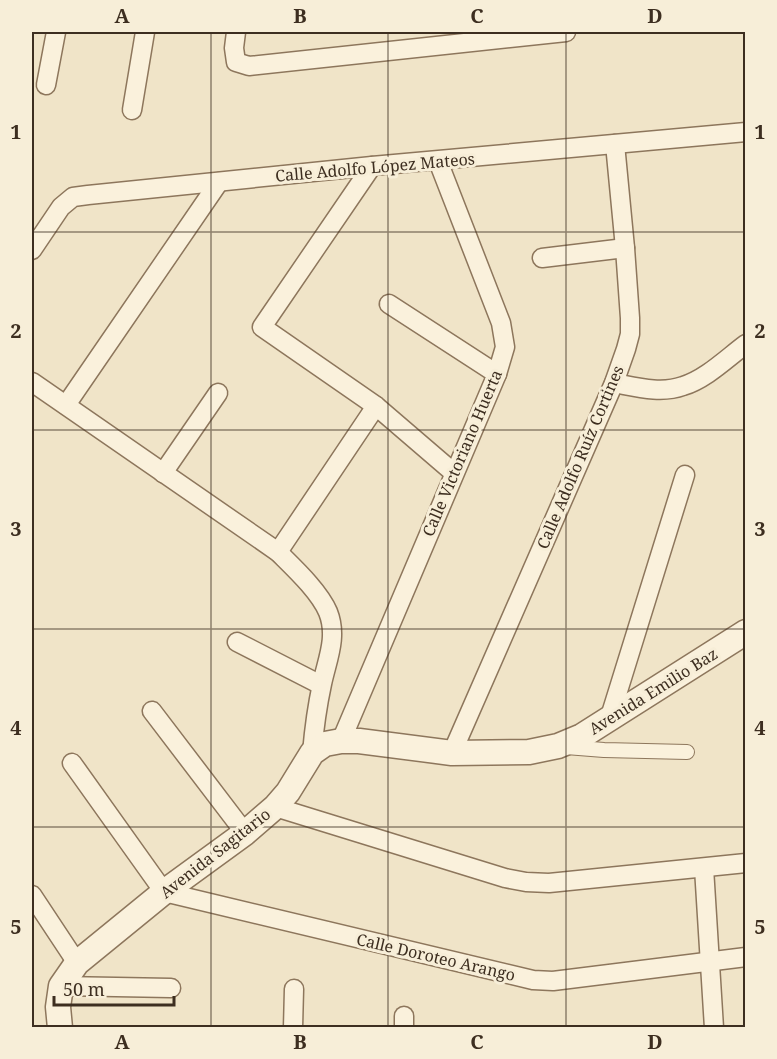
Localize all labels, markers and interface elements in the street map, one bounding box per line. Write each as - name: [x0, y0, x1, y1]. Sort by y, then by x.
- text: A: [114, 2, 130, 29]
- text: B: [293, 2, 307, 29]
- text: C: [470, 2, 484, 29]
- text: D: [647, 2, 663, 29]
- text: 1: [10, 118, 22, 145]
- text: 1: [754, 118, 766, 145]
- street label: Calle Adolfo López Mateos: [274, 147, 476, 187]
- text: 2: [10, 317, 22, 344]
- text: 2: [754, 317, 766, 344]
- street label: Calle Adolfo Ruíz Cortines: [531, 362, 629, 552]
- street label: Calle Victoriano Huerta: [417, 366, 507, 540]
- text: 3: [10, 515, 22, 542]
- text: 3: [754, 515, 766, 542]
- street label: Avenida Emilio Baz: [584, 642, 722, 740]
- text: 4: [10, 714, 22, 741]
- text: 4: [754, 714, 766, 741]
- street label: Avenida Sagitario: [155, 803, 275, 903]
- text: 5: [10, 913, 22, 940]
- text: 5: [754, 913, 766, 940]
- street label: Calle Doroteo Arango: [354, 928, 518, 986]
- scale bar: [54, 969, 174, 1007]
- text: 50 m: [63, 977, 105, 1001]
- text: A: [114, 1028, 130, 1055]
- text: B: [293, 1028, 307, 1055]
- text: C: [470, 1028, 484, 1055]
- text: D: [647, 1028, 663, 1055]

